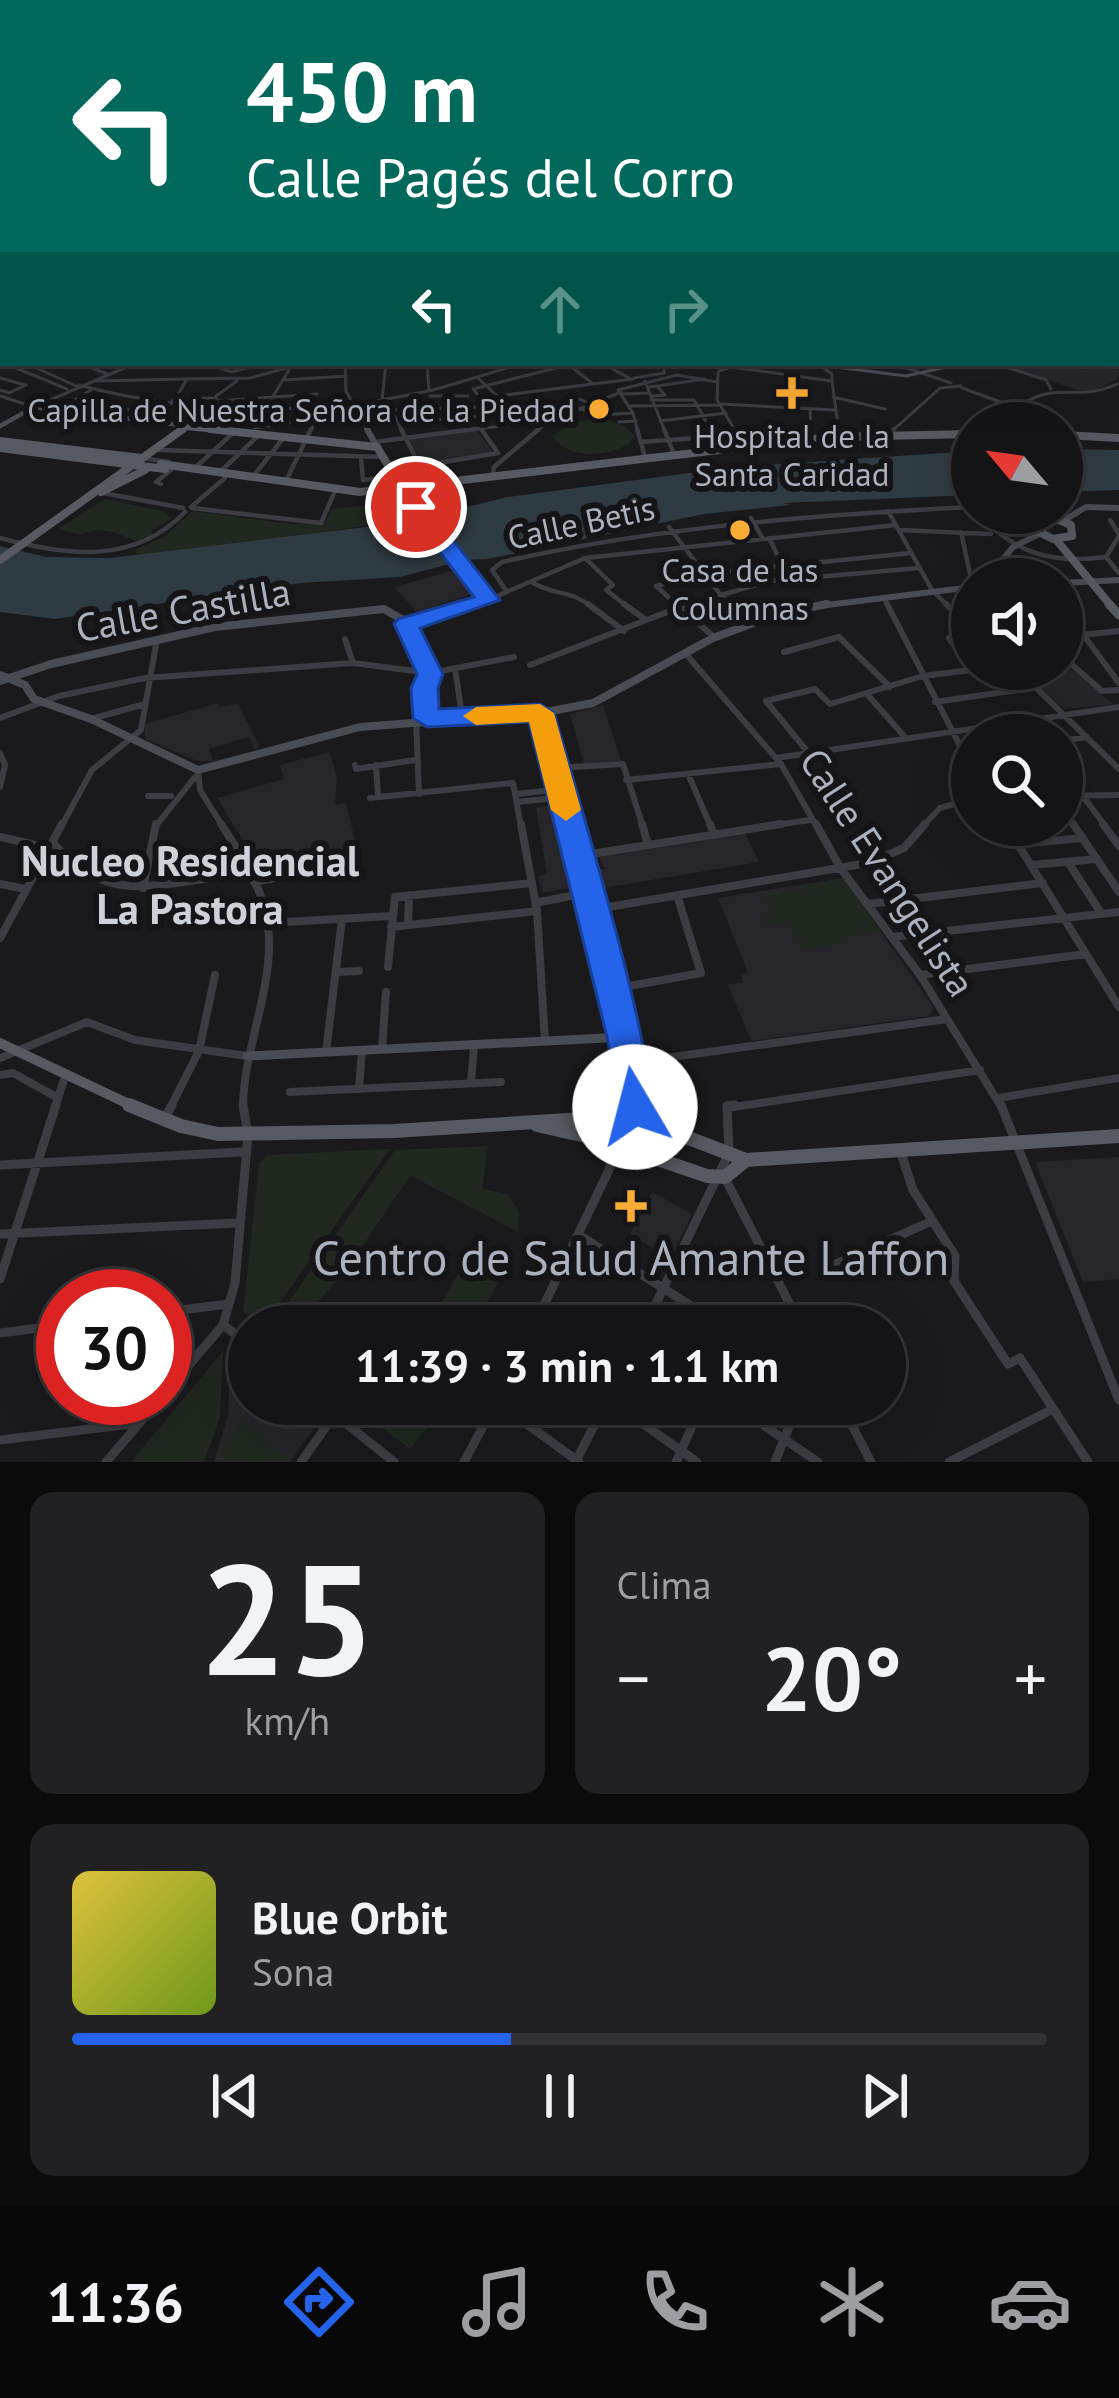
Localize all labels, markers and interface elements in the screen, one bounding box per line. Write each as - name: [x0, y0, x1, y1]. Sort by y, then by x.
- text: 450 m: [246, 36, 478, 145]
- icon: left: [48, 48, 204, 204]
- text: Calle Pagés del Corro: [246, 142, 735, 212]
- icon: left: [401, 276, 467, 342]
- icon: ahead: [527, 276, 593, 342]
- icon: right: [653, 276, 719, 342]
- marker: Hospital de la Santa Caridad: [776, 377, 808, 409]
- place label: Capilla de Nuestra Señora de la Piedad: [27, 388, 575, 431]
- marker: Capilla de Nuestra Señora de la Piedad: [586, 396, 612, 422]
- north arrow: [951, 402, 1083, 534]
- map controls: [951, 402, 1083, 846]
- place label: Hospital de la Santa Caridad: [694, 414, 890, 495]
- pin: [365, 456, 467, 558]
- icon: arrive: [383, 474, 449, 540]
- street label: Calle Betis: [503, 485, 659, 559]
- marker: Casa de las Columnas: [727, 517, 753, 543]
- place label: Casa de las Columnas: [662, 548, 818, 629]
- button: sound: [951, 558, 1083, 690]
- street label: Calle Castilla: [72, 565, 294, 653]
- button: search: [951, 714, 1083, 846]
- street label: Calle Evangelista: [789, 738, 987, 1006]
- district label: Nucleo Residencial La Pastora: [21, 833, 360, 936]
- position arrow: [572, 1044, 698, 1170]
- marker: Centro de Salud Amante Laffon: [615, 1190, 647, 1222]
- place label: Centro de Salud Amante Laffon: [313, 1226, 949, 1288]
- speed limit sign: 30: [36, 1269, 192, 1425]
- text: 11:39 · 3 min · 1.1 km: [355, 1336, 779, 1394]
- text: 25: [199, 1516, 376, 1718]
- text: Clima: [617, 1559, 712, 1610]
- text: 20°: [761, 1619, 902, 1736]
- text: −: [617, 1635, 650, 1720]
- text: +: [1014, 1635, 1047, 1720]
- text: km/h: [245, 1695, 330, 1746]
- text: Blue Orbit: [252, 1888, 448, 1946]
- text: Sona: [252, 1946, 334, 1997]
- icon: previous: [202, 2063, 268, 2129]
- icon: pause: [527, 2063, 593, 2129]
- icon: next: [852, 2063, 918, 2129]
- icon: directions: [277, 2260, 361, 2344]
- icon: music: [455, 2260, 539, 2344]
- icon: phone: [633, 2260, 717, 2344]
- icon: climate: [810, 2260, 894, 2344]
- icon: car: [988, 2260, 1072, 2344]
- text: 11:36: [47, 2267, 184, 2337]

